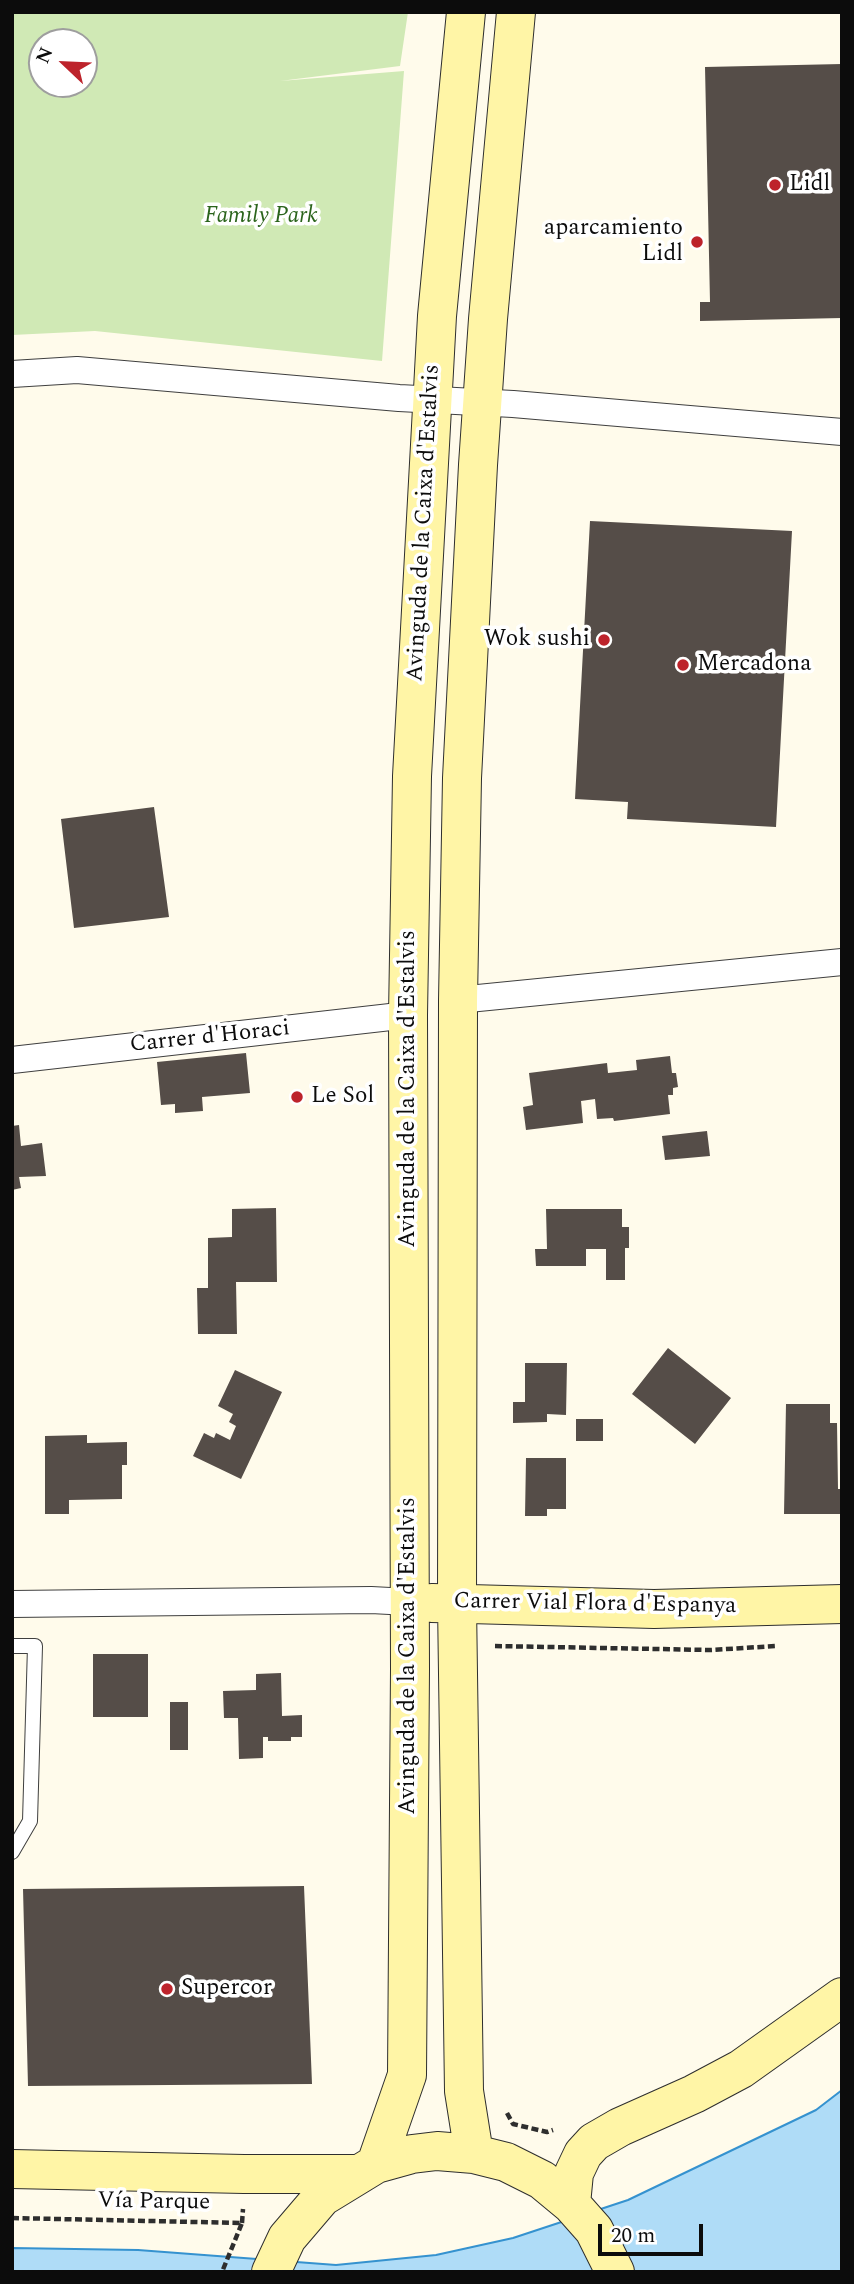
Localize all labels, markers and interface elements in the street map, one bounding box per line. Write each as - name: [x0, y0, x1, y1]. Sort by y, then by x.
- north arrow: [28, 28, 98, 98]
- text: N: [29, 43, 61, 68]
- place label: Lidl: [789, 171, 830, 199]
- marker: Lidl: [767, 177, 783, 193]
- park label: Family Park: [204, 203, 318, 231]
- place label: aparcamiento Lidl: [544, 215, 683, 269]
- marker: aparcamiento Lidl: [689, 234, 705, 250]
- street label: Avinguda de la Caixa d'Estalvis: [403, 364, 447, 682]
- place label: Wok sushi: [484, 626, 590, 654]
- marker: Wok sushi: [596, 632, 612, 648]
- place label: Mercadona: [697, 651, 811, 679]
- marker: Mercadona: [675, 657, 691, 673]
- street label: Avinguda de la Caixa d'Estalvis: [395, 930, 423, 1248]
- street label: Carrer d'Horaci: [129, 1016, 291, 1060]
- place label: Le Sol: [311, 1083, 374, 1111]
- marker: Le Sol: [289, 1089, 305, 1105]
- street label: Avinguda de la Caixa d'Estalvis: [395, 1497, 423, 1815]
- street label: Carrer Vial Flora d'Espanya: [453, 1589, 737, 1621]
- place label: Supercor: [181, 1975, 272, 2003]
- marker: Supercor: [159, 1981, 175, 1997]
- street label: Vía Parque: [97, 2188, 211, 2218]
- scale bar: [602, 2210, 707, 2254]
- text: 20 m: [611, 2220, 655, 2252]

